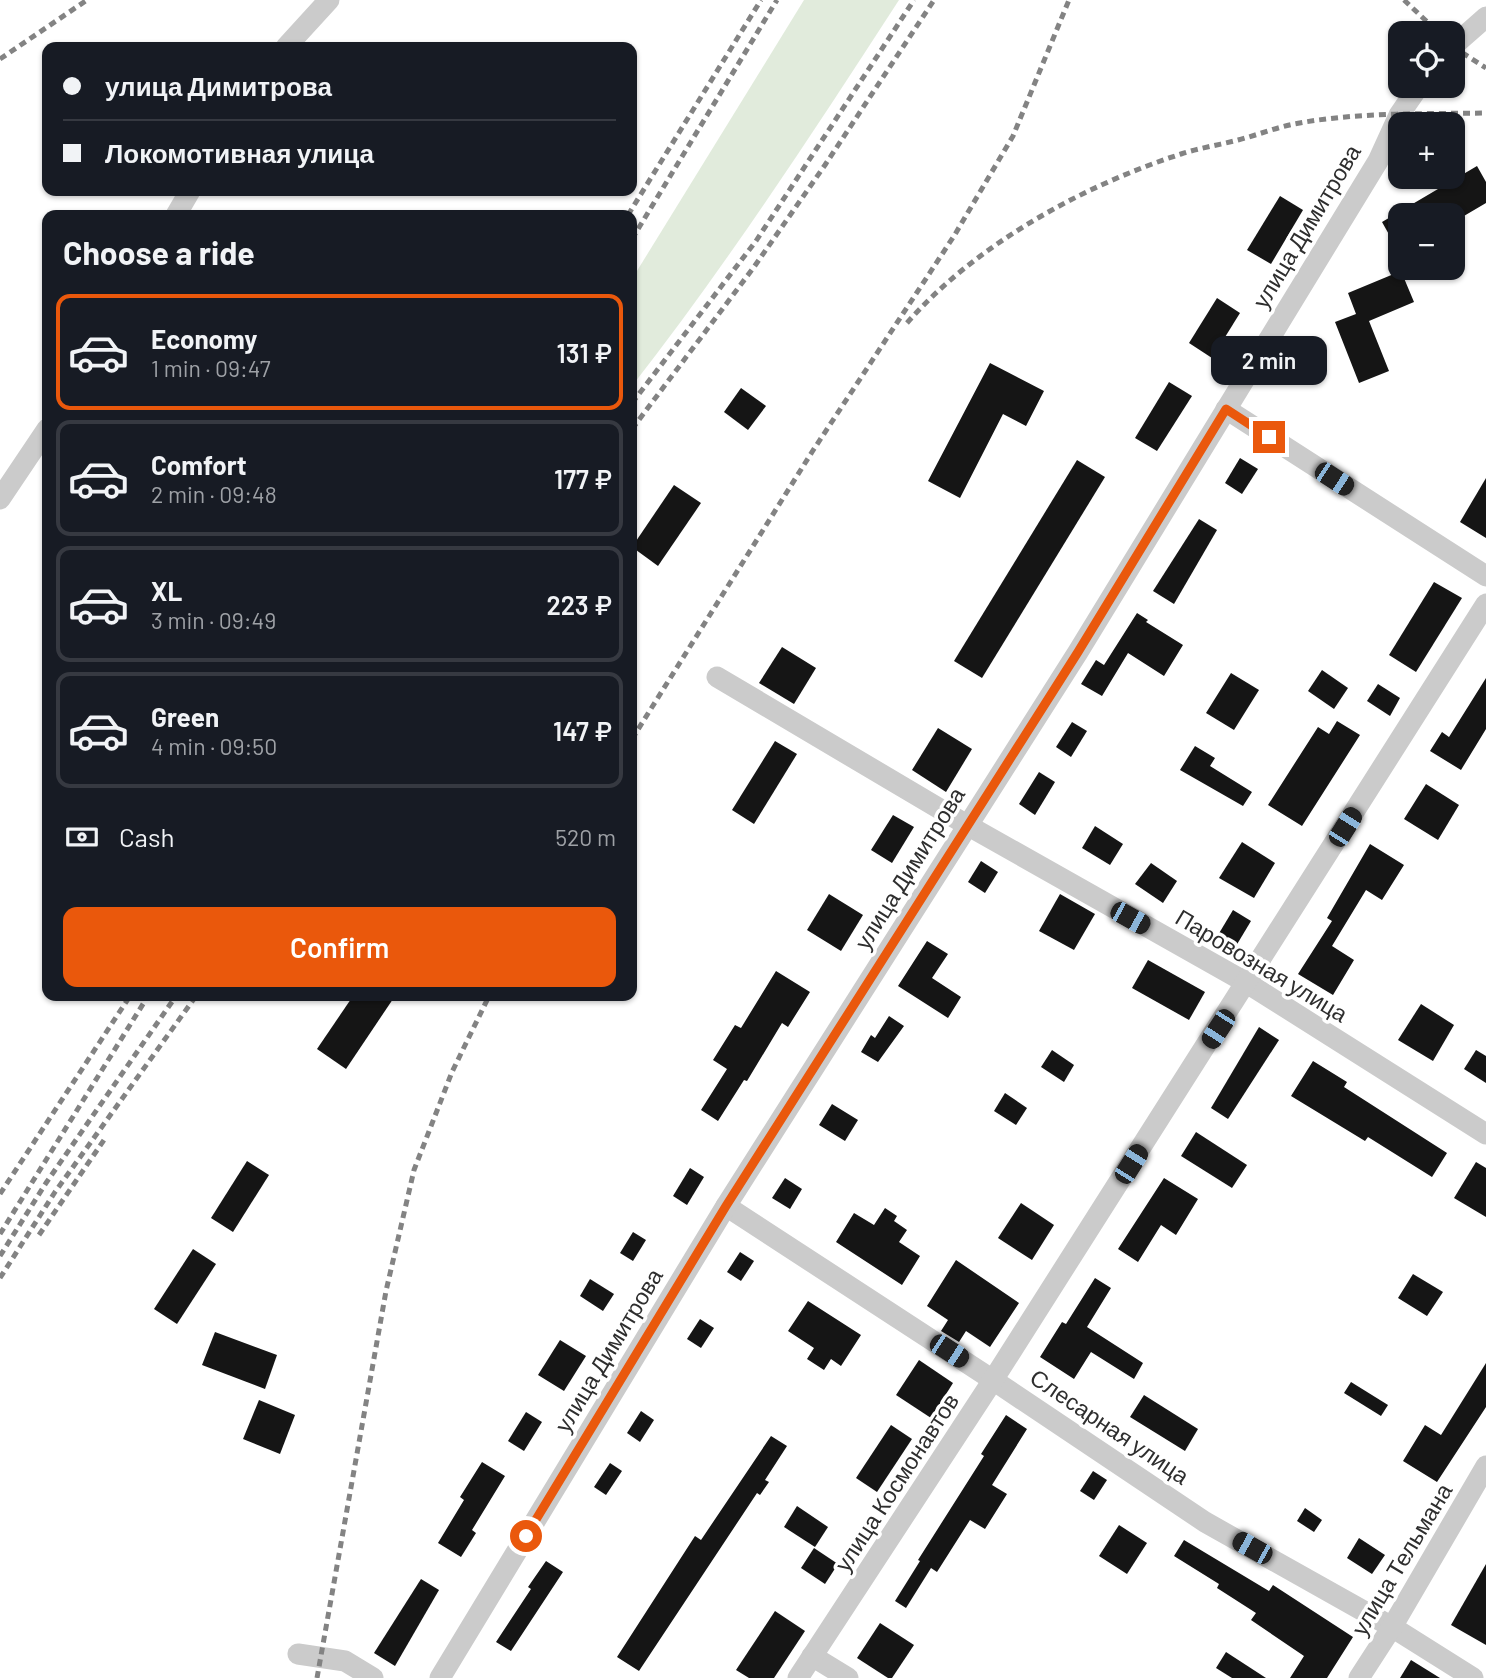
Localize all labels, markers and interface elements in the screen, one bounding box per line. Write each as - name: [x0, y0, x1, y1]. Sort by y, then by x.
- map controls: [1388, 21, 1465, 280]
- button: locate: [1388, 21, 1465, 98]
- text: улица Димитрова: [105, 70, 332, 101]
- button: +: [1388, 112, 1465, 189]
- text: Локомотивная улица: [105, 137, 374, 168]
- street label: улица Димитрова: [1246, 139, 1366, 313]
- button: −: [1388, 203, 1465, 280]
- text: Choose a ride: [63, 233, 255, 271]
- icon: car: [67, 321, 130, 384]
- text: Economy: [151, 323, 257, 354]
- callout: 2 min: [1211, 336, 1327, 384]
- text: 131 ₽: [557, 337, 612, 368]
- text: 2 min: [1242, 346, 1296, 374]
- text: 1 min · 09:47: [151, 354, 271, 382]
- route end: [1253, 421, 1285, 453]
- icon: car: [67, 447, 130, 510]
- text: Comfort: [151, 449, 247, 480]
- car: [1311, 459, 1358, 499]
- text: 177 ₽: [554, 463, 612, 494]
- text: 2 min · 09:48: [151, 480, 277, 508]
- icon: car: [67, 573, 130, 636]
- text: XL: [151, 575, 182, 606]
- text: 223 ₽: [546, 589, 612, 620]
- text: 3 min · 09:49: [151, 606, 276, 634]
- icon: car: [67, 699, 130, 762]
- text: Green: [151, 701, 219, 732]
- text: 147 ₽: [553, 715, 612, 746]
- text: 4 min · 09:50: [151, 732, 277, 760]
- street label: улица Димитрова: [848, 782, 970, 954]
- car: [1325, 804, 1366, 850]
- icon: cash: [63, 818, 101, 856]
- text: Cash: [119, 821, 174, 852]
- text: 520 m: [555, 823, 616, 851]
- car: [1107, 899, 1154, 937]
- street label: Паровозная улица: [1171, 903, 1353, 1028]
- button: Confirm: [63, 907, 616, 987]
- car: [1198, 1006, 1239, 1052]
- car: [1111, 1141, 1152, 1187]
- street label: улица Димитрова: [548, 1263, 668, 1437]
- car: [926, 1331, 973, 1371]
- street label: Слесарная улица: [1025, 1362, 1195, 1490]
- street label: улица Космонавтов: [828, 1388, 964, 1576]
- street label: улица Тельмана: [1345, 1478, 1457, 1640]
- route start: [510, 1520, 542, 1552]
- car: [1229, 1529, 1276, 1567]

